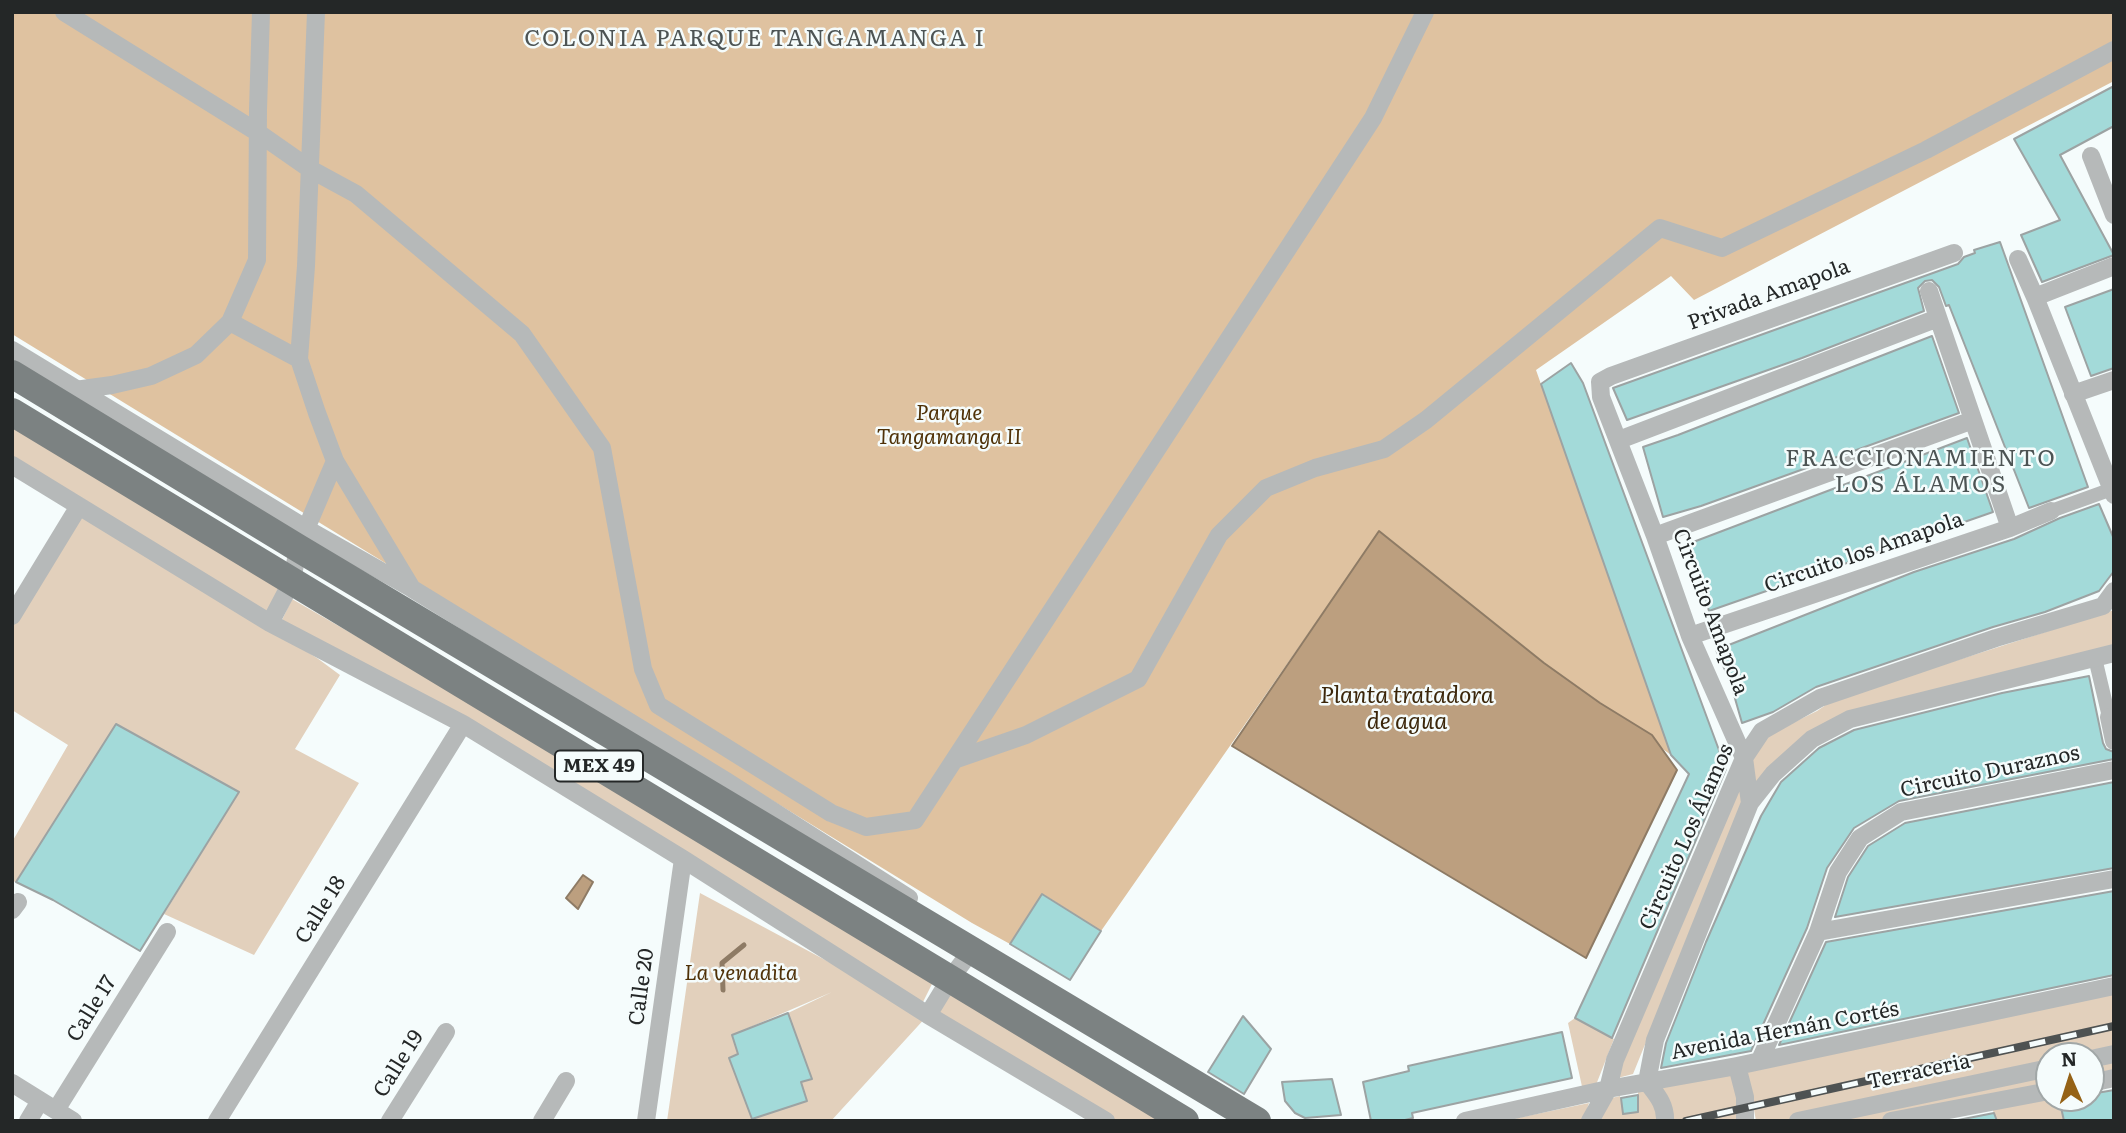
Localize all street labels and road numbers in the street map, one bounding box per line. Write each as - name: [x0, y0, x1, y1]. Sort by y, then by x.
- street label: Privada Amapola: [1685, 254, 1853, 336]
- street label: Circuito los Amapola: [1761, 507, 1967, 599]
- street label: Circuito Amapola: [1667, 525, 1753, 699]
- street label: Circuito Los Álamos: [1635, 740, 1739, 934]
- street label: Circuito Duraznos: [1898, 741, 2082, 803]
- road number: MEX 49: [555, 750, 643, 782]
- street label: Calle 18: [290, 872, 352, 948]
- street label: Calle 20: [624, 947, 660, 1027]
- street label: Calle 17: [62, 971, 122, 1047]
- street label: Avenida Hernán Cortés: [1669, 997, 1901, 1065]
- street label: Calle 19: [369, 1026, 429, 1102]
- street label: Terraceria: [1865, 1049, 1973, 1095]

